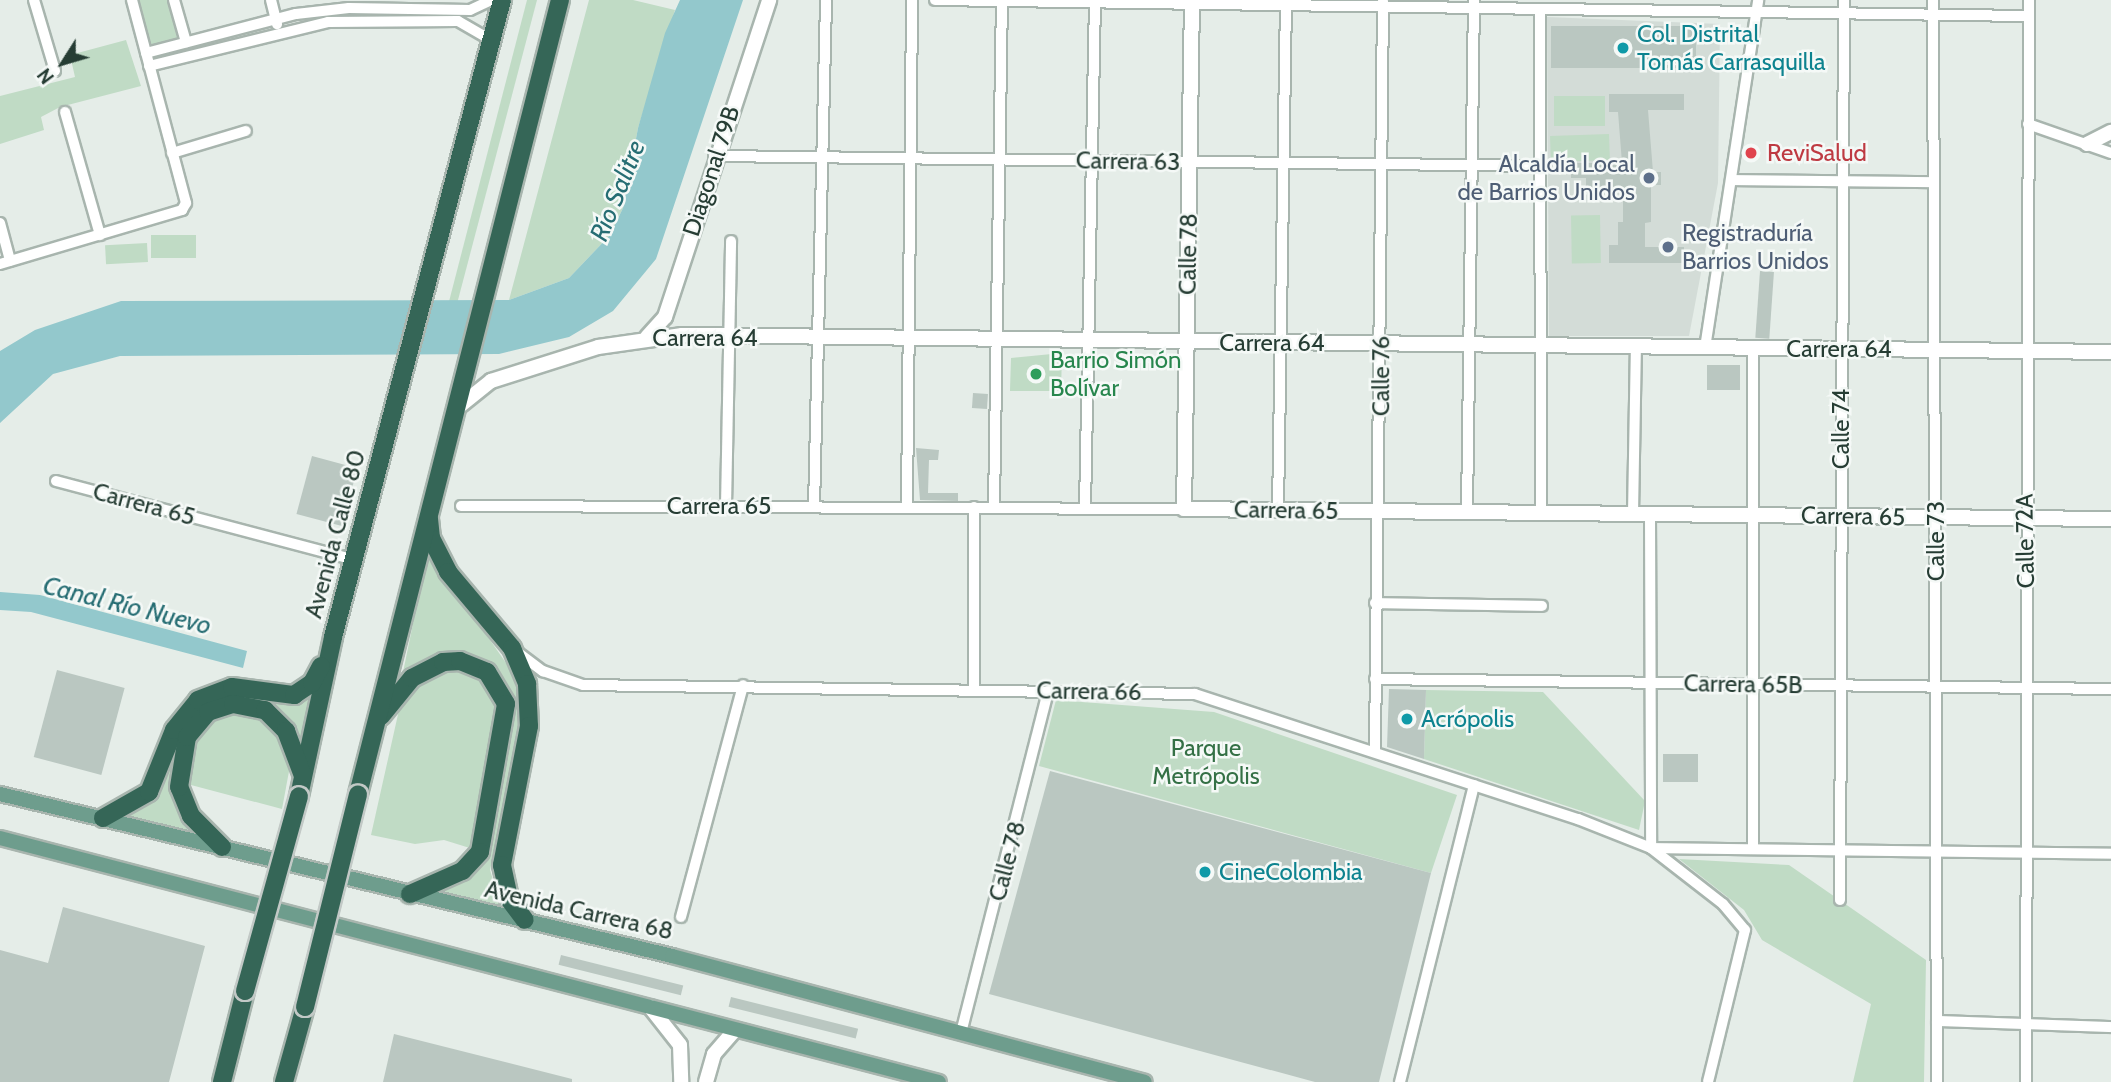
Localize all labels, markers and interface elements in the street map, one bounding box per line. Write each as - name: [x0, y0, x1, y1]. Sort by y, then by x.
- place label: Col. Distrital Tomás Carrasquilla: [1637, 20, 1826, 76]
- north arrow: [28, 28, 98, 98]
- marker: Col. Distrital Tomás Carrasquilla: [1615, 40, 1631, 56]
- text: N: [33, 64, 59, 88]
- street label: Diagonal 79B: [676, 102, 746, 240]
- water label: Río Salitre: [584, 136, 652, 246]
- place label: ReviSalud: [1767, 139, 1867, 167]
- marker: ReviSalud: [1741, 143, 1761, 163]
- street label: Carrera 63: [1076, 146, 1180, 176]
- place label: Alcaldía Local de Barrios Unidos: [1457, 150, 1635, 206]
- marker: Alcaldía Local de Barrios Unidos: [1641, 170, 1657, 186]
- street label: Calle 78: [1173, 213, 1203, 295]
- place label: Registraduría Barrios Unidos: [1682, 219, 1829, 275]
- marker: Registraduría Barrios Unidos: [1660, 239, 1676, 255]
- street label: Carrera 64: [652, 324, 758, 352]
- street label: Carrera 64: [1219, 329, 1325, 357]
- street label: Carrera 64: [1786, 335, 1892, 363]
- street label: Calle 76: [1367, 336, 1395, 416]
- place label: Barrio Simón Bolívar: [1050, 346, 1181, 402]
- marker: Barrio Simón Bolívar: [1028, 366, 1044, 382]
- street label: Calle 74: [1827, 389, 1855, 469]
- street label: Avenida Calle 80: [299, 447, 371, 621]
- street label: Carrera 65: [90, 477, 198, 531]
- street label: Carrera 65: [667, 492, 771, 520]
- street label: Calle 72A: [2010, 493, 2040, 589]
- street label: Carrera 65: [1234, 495, 1338, 525]
- street label: Carrera 65: [1801, 501, 1905, 531]
- street label: Calle 73: [1922, 501, 1950, 581]
- water label: Canal Río Nuevo: [40, 570, 214, 642]
- street label: Carrera 65B: [1683, 669, 1803, 699]
- street label: Carrera 66: [1036, 676, 1142, 706]
- place label: Acrópolis: [1421, 705, 1514, 733]
- marker: Acrópolis: [1399, 711, 1415, 727]
- park label: Parque Metrópolis: [1152, 734, 1260, 790]
- street label: Calle 78: [983, 818, 1031, 904]
- place label: CineColombia: [1219, 858, 1363, 886]
- marker: CineColombia: [1197, 864, 1213, 880]
- street label: Avenida Carrera 68: [482, 874, 676, 946]

